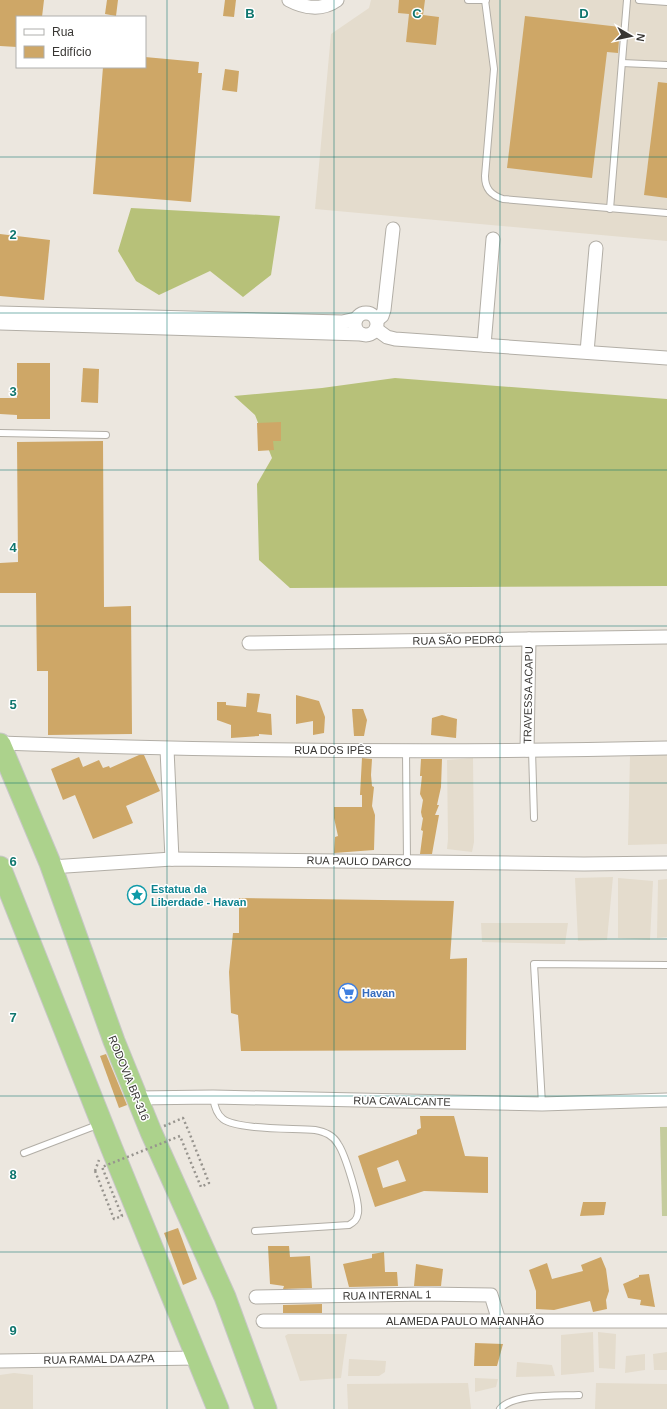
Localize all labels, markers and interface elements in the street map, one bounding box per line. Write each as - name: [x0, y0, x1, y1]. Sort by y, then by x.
- text: B: [245, 6, 255, 21]
- text: C: [412, 6, 422, 21]
- text: D: [579, 6, 589, 21]
- legend: [16, 16, 146, 68]
- north arrow: [611, 16, 651, 56]
- text: Rua: [52, 25, 74, 39]
- text: N: [634, 33, 647, 42]
- text: Edifício: [52, 45, 92, 59]
- text: 2: [9, 227, 17, 242]
- text: 3: [9, 384, 17, 399]
- text: 4: [9, 540, 17, 555]
- street label: RUA SÃO PEDRO: [412, 633, 504, 647]
- street label: TRAVESSA ACAPU: [521, 646, 535, 744]
- text: 5: [9, 697, 17, 712]
- street label: RUA DOS IPÊS: [294, 744, 372, 756]
- text: 6: [9, 854, 17, 869]
- street label: RUA PAULO DARCO: [306, 854, 412, 868]
- place label: Estatua da Liberdade - Havan: [151, 883, 247, 908]
- place icon: Estatua da Liberdade - Havan: [126, 884, 148, 906]
- supermarket icon: Havan: [337, 982, 359, 1004]
- place label: Havan: [362, 987, 395, 999]
- text: 7: [9, 1010, 17, 1025]
- street label: RODOVIA BR-316: [106, 1034, 152, 1122]
- street label: RUA CAVALCANTE: [353, 1094, 451, 1108]
- text: 8: [9, 1167, 17, 1182]
- street label: RUA INTERNAL 1: [342, 1288, 432, 1302]
- street label: ALAMEDA PAULO MARANHÃO: [386, 1315, 544, 1327]
- text: 9: [9, 1323, 17, 1338]
- street label: RUA RAMAL DA AZPA: [43, 1352, 155, 1366]

